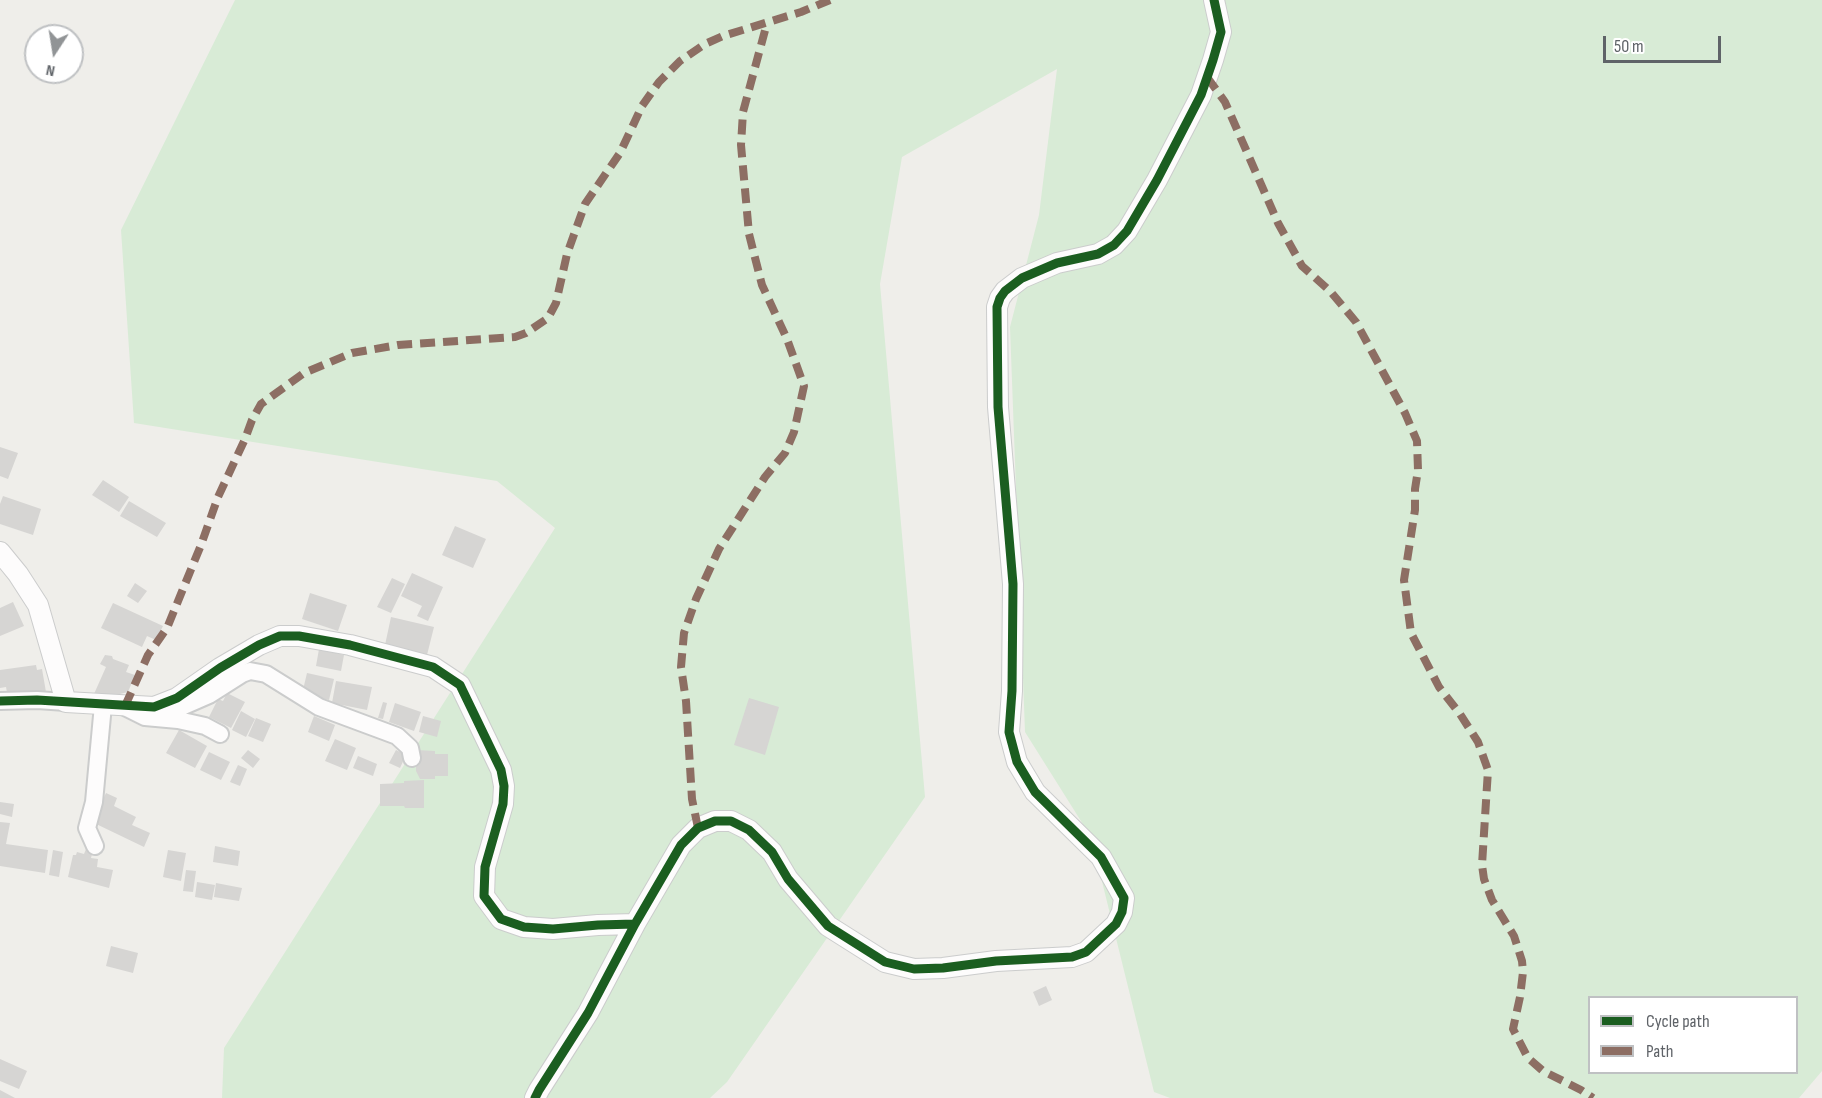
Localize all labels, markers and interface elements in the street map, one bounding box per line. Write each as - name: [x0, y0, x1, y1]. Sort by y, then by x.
- north arrow: [24, 24, 84, 84]
- scale bar: [1606, 24, 1724, 62]
- text: 50 m: [1614, 36, 1644, 57]
- text: N: [44, 60, 57, 80]
- legend: [1588, 996, 1798, 1074]
- text: Cycle path: [1646, 1011, 1710, 1032]
- text: Path: [1646, 1041, 1674, 1062]

